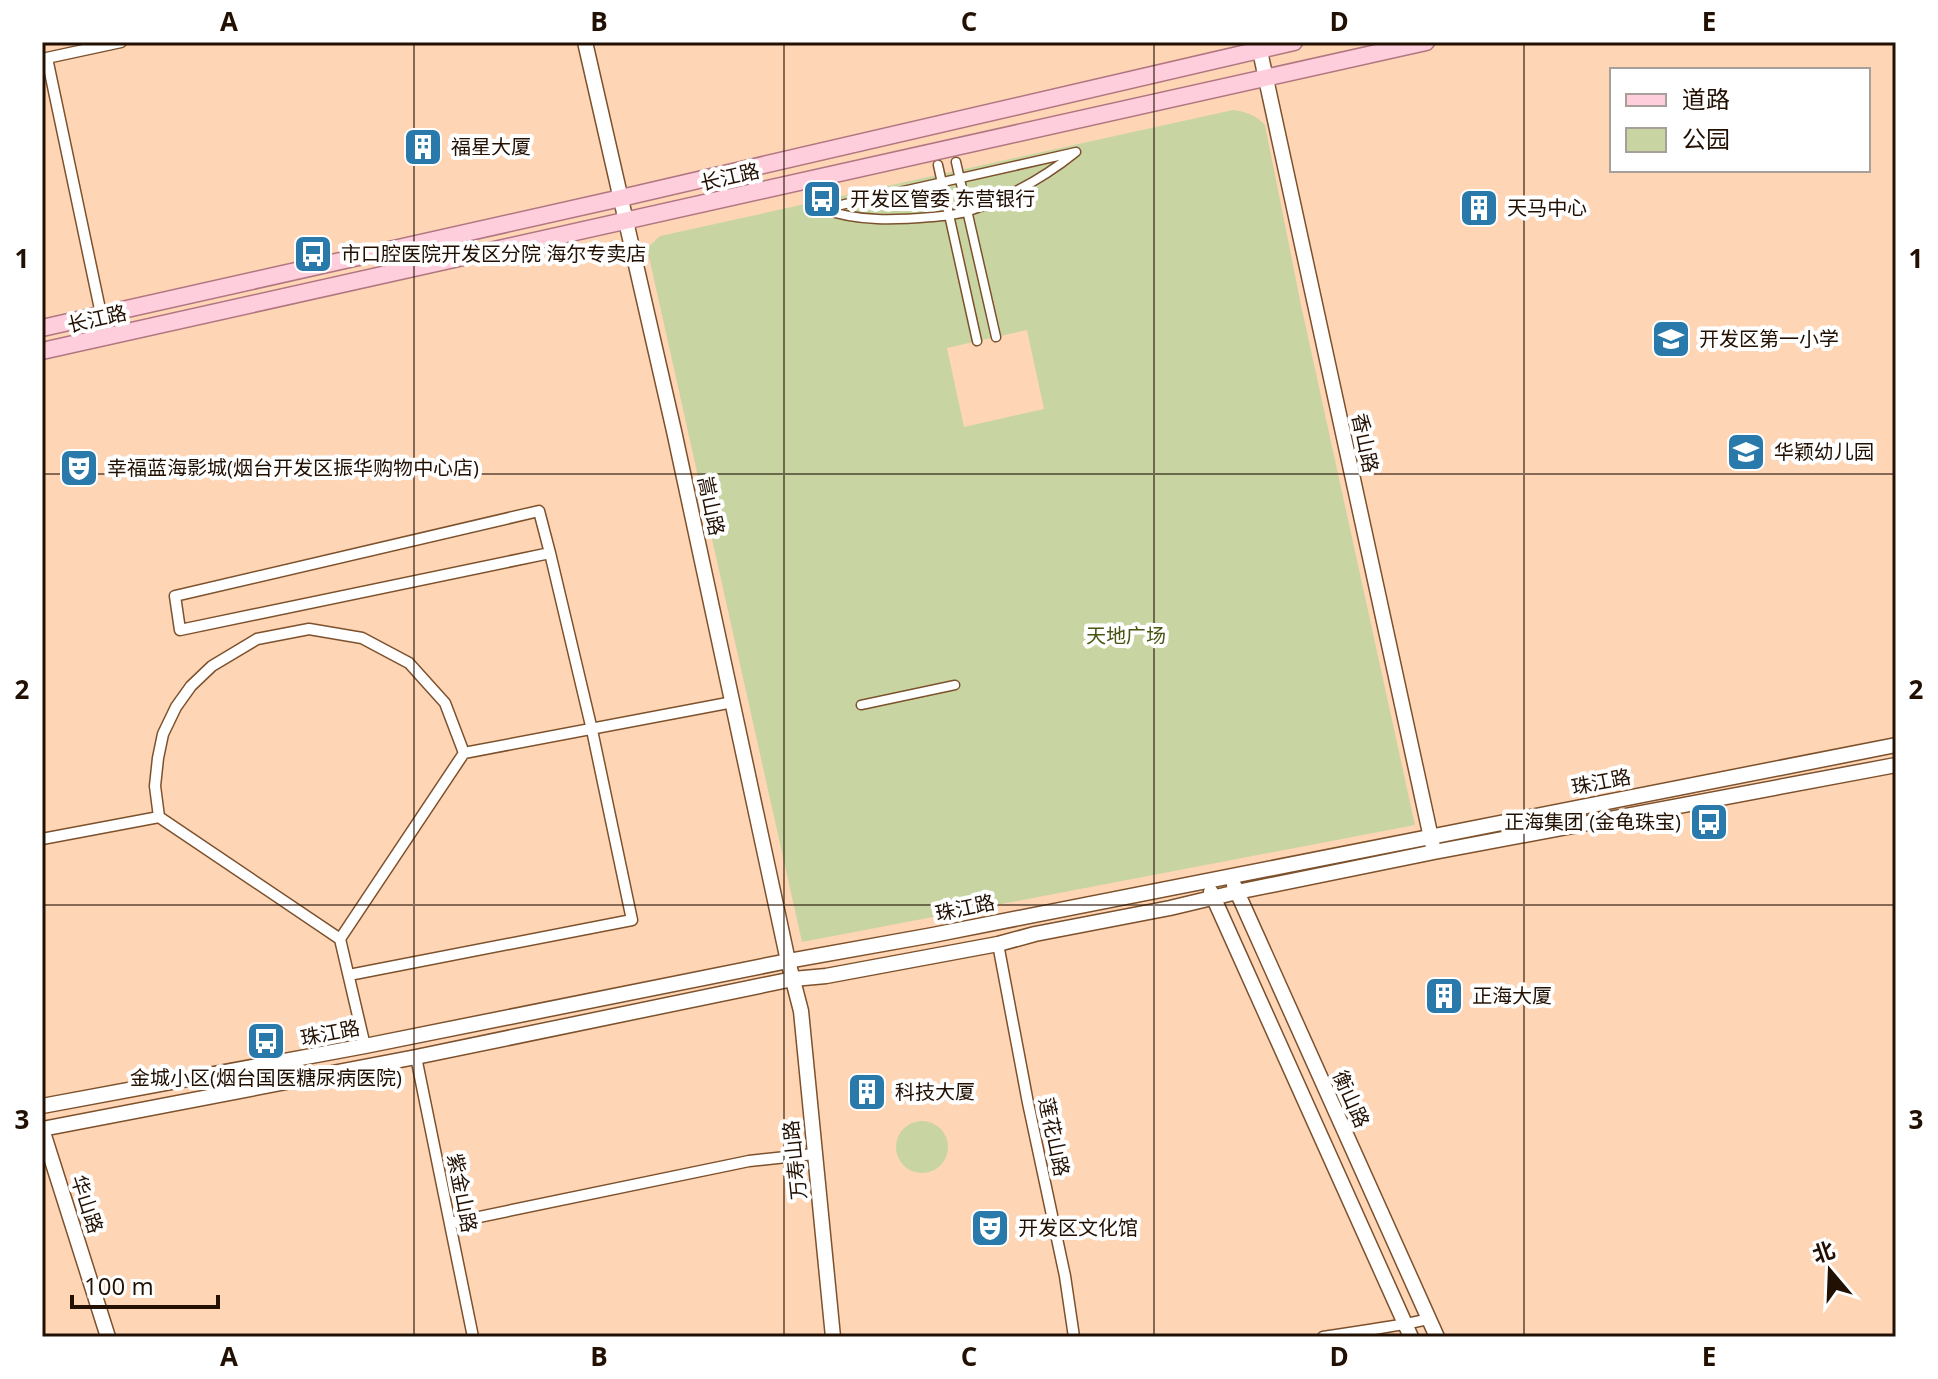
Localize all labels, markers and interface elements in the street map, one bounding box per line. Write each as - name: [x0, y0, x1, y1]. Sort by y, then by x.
- text: A: [220, 3, 238, 39]
- text: B: [590, 3, 608, 39]
- text: C: [961, 3, 977, 39]
- text: D: [1329, 3, 1349, 39]
- text: E: [1702, 3, 1716, 39]
- legend: [1610, 68, 1870, 172]
- text: 道路: [1682, 82, 1730, 115]
- text: 公园: [1682, 122, 1730, 155]
- building icon: 福星大厦: [402, 126, 444, 168]
- place label: 福星大厦: [451, 133, 531, 160]
- street label: 长江路: [698, 157, 762, 196]
- bus stop icon: 开发区管委 东营银行: [801, 178, 843, 220]
- place label: 开发区管委 东营银行: [850, 185, 1035, 212]
- building icon: 天马中心: [1458, 187, 1500, 229]
- place label: 天马中心: [1507, 194, 1587, 221]
- bus stop icon: 市口腔医院开发区分院 海尔专卖店: [292, 233, 334, 275]
- text: 1: [15, 240, 29, 276]
- place label: 市口腔医院开发区分院 海尔专卖店: [341, 240, 646, 267]
- text: 1: [1909, 240, 1923, 276]
- street label: 长江路: [65, 299, 129, 338]
- school or university icon: 开发区第一小学: [1650, 318, 1692, 360]
- place label: 开发区第一小学: [1699, 325, 1839, 352]
- street label: 香山路: [1346, 411, 1385, 475]
- school or university icon: 华颖幼儿园: [1725, 431, 1767, 473]
- place label: 华颖幼儿园: [1774, 438, 1874, 465]
- theatre icon: 幸福蓝海影城(烟台开发区振华购物中心店): [58, 447, 100, 489]
- place label: 幸福蓝海影城(烟台开发区振华购物中心店): [107, 454, 479, 481]
- street label: 嵩山路: [692, 474, 731, 538]
- park label: 天地广场: [1086, 622, 1166, 649]
- text: 2: [15, 671, 30, 707]
- text: 2: [1909, 671, 1924, 707]
- street label: 珠江路: [1569, 763, 1633, 800]
- bus stop icon: 正海集团 (金龟珠宝): [1688, 801, 1730, 843]
- place label: 正海集团 (金龟珠宝): [1504, 808, 1681, 835]
- street label: 珠江路: [933, 888, 997, 927]
- building icon: 正海大厦: [1423, 975, 1465, 1017]
- place label: 正海大厦: [1472, 982, 1552, 1009]
- street label: 珠江路: [298, 1014, 362, 1051]
- bus stop icon: 金城小区(烟台国医糖尿病医院): [245, 1020, 287, 1062]
- place label: 金城小区(烟台国医糖尿病医院): [130, 1064, 402, 1091]
- street label: 衡山路: [1327, 1066, 1376, 1132]
- building icon: 科技大厦: [846, 1071, 888, 1113]
- place label: 科技大厦: [895, 1078, 975, 1105]
- street label: 莲花山路: [1033, 1095, 1076, 1179]
- text: 3: [15, 1101, 29, 1137]
- text: 3: [1909, 1101, 1923, 1137]
- street label: 万寿山路: [777, 1119, 812, 1201]
- street label: 紫金山路: [442, 1151, 483, 1235]
- street label: 华山路: [65, 1171, 110, 1237]
- theatre icon: 开发区文化馆: [969, 1207, 1011, 1249]
- place label: 开发区文化馆: [1018, 1214, 1138, 1241]
- north arrow: [1790, 1231, 1870, 1311]
- text: 北: [1808, 1233, 1838, 1269]
- scale bar: [72, 1259, 218, 1309]
- text: 100 m: [84, 1269, 154, 1302]
- text: A: [220, 1338, 238, 1374]
- text: B: [590, 1338, 608, 1374]
- text: C: [961, 1338, 977, 1374]
- text: D: [1329, 1338, 1349, 1374]
- text: E: [1702, 1338, 1716, 1374]

